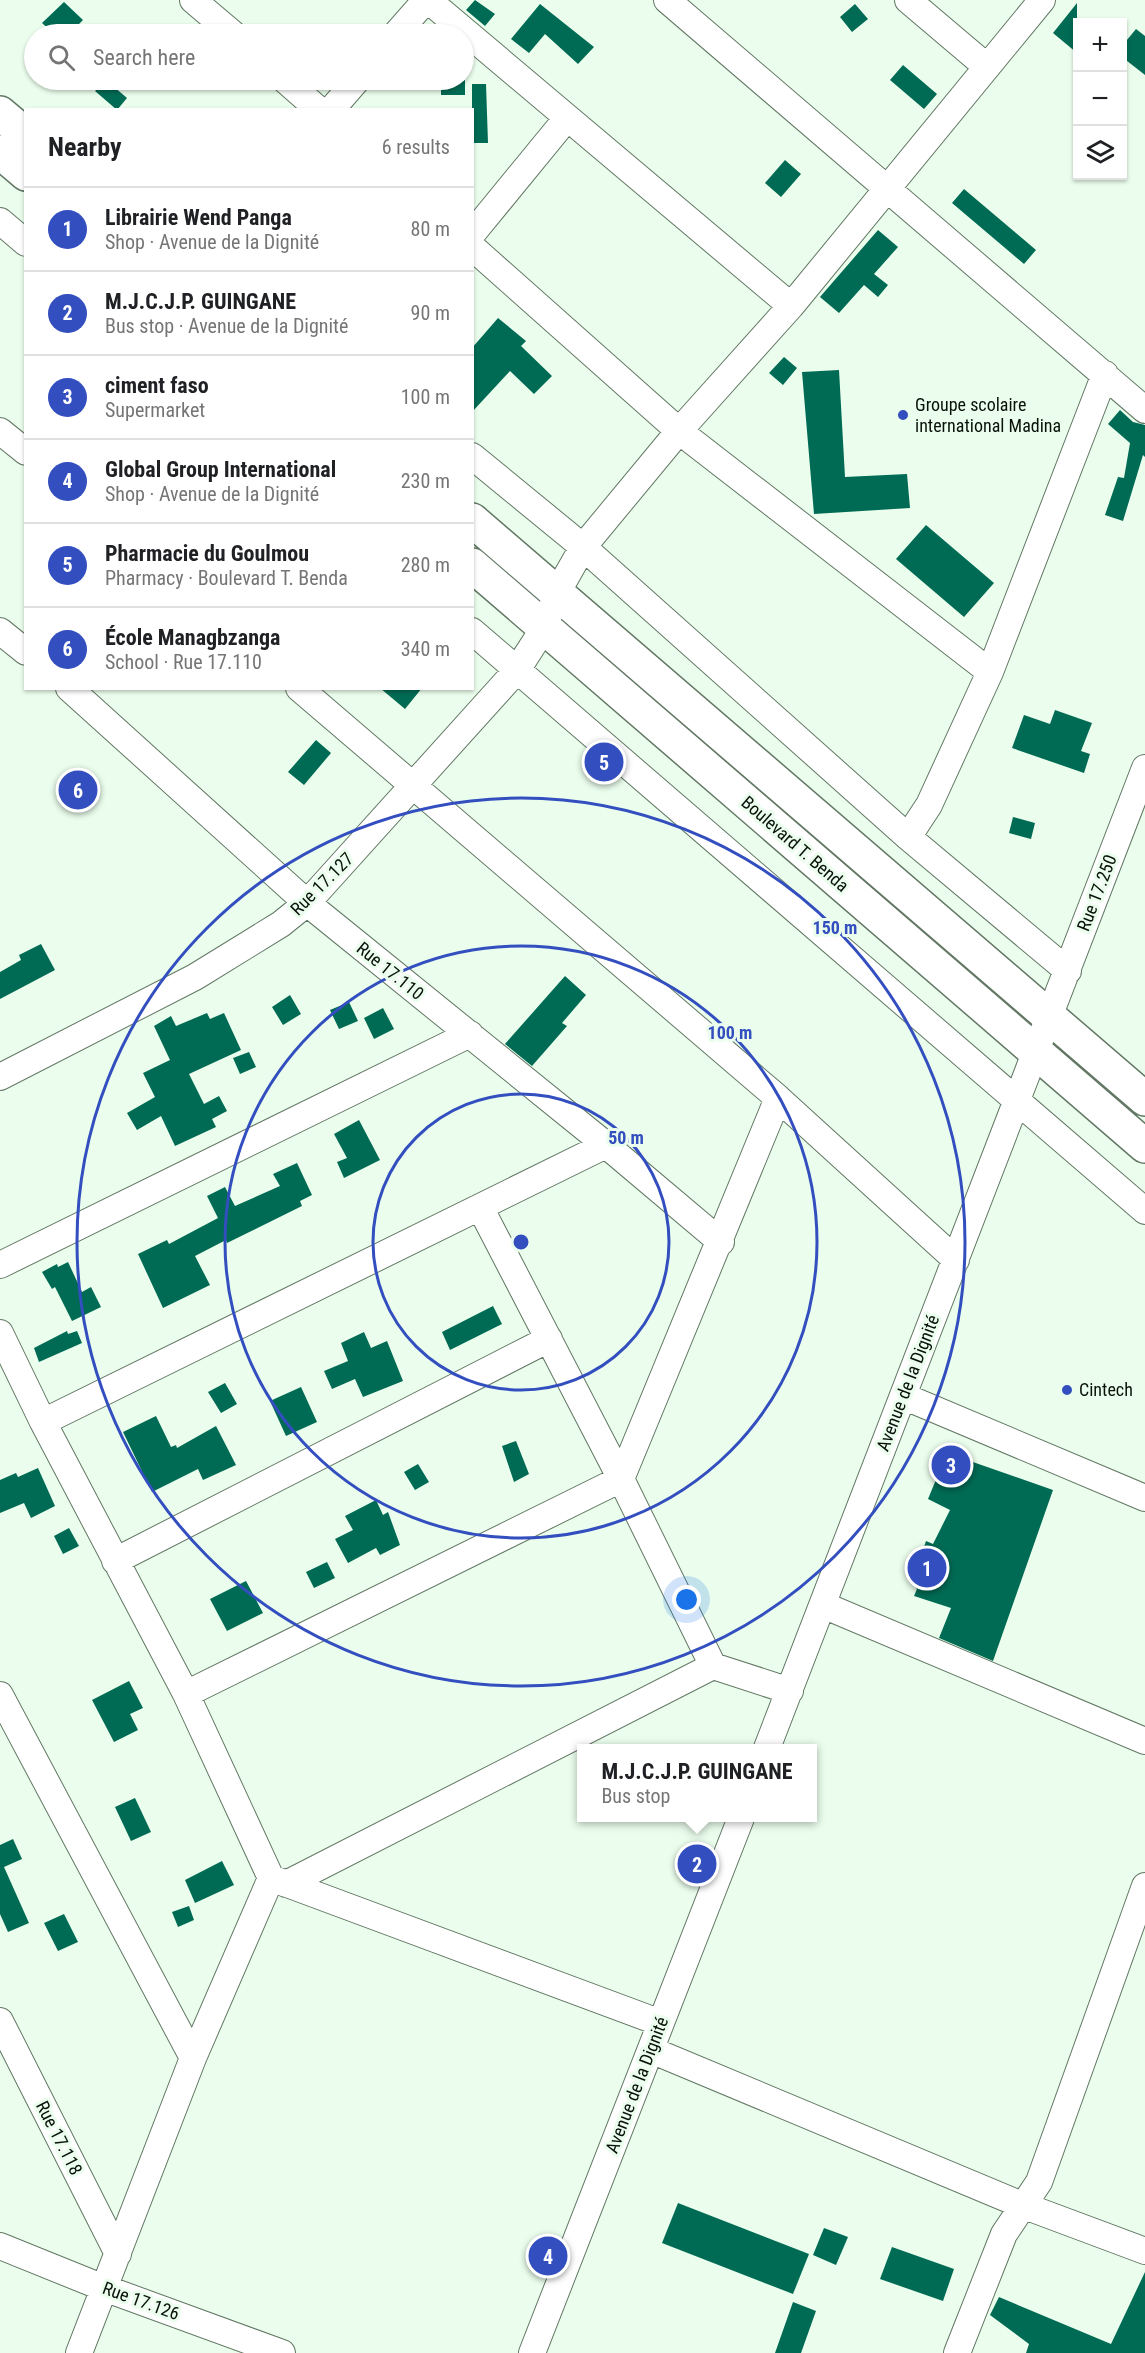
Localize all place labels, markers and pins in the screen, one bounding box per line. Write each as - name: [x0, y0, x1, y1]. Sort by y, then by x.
- place label: Groupe scolaire international Madina: [915, 394, 1061, 436]
- marker: Groupe scolaire international Madina: [896, 408, 910, 422]
- pin: 5: [584, 740, 624, 784]
- pin: 6: [58, 768, 98, 812]
- centre of rings: [511, 1232, 531, 1252]
- place label: Cintech: [1079, 1379, 1133, 1400]
- marker: Cintech: [1060, 1383, 1074, 1397]
- pin: 3: [932, 1442, 970, 1488]
- pin: 1: [908, 1546, 946, 1590]
- pin: 2: [678, 1842, 716, 1886]
- pin: 4: [528, 2234, 568, 2278]

